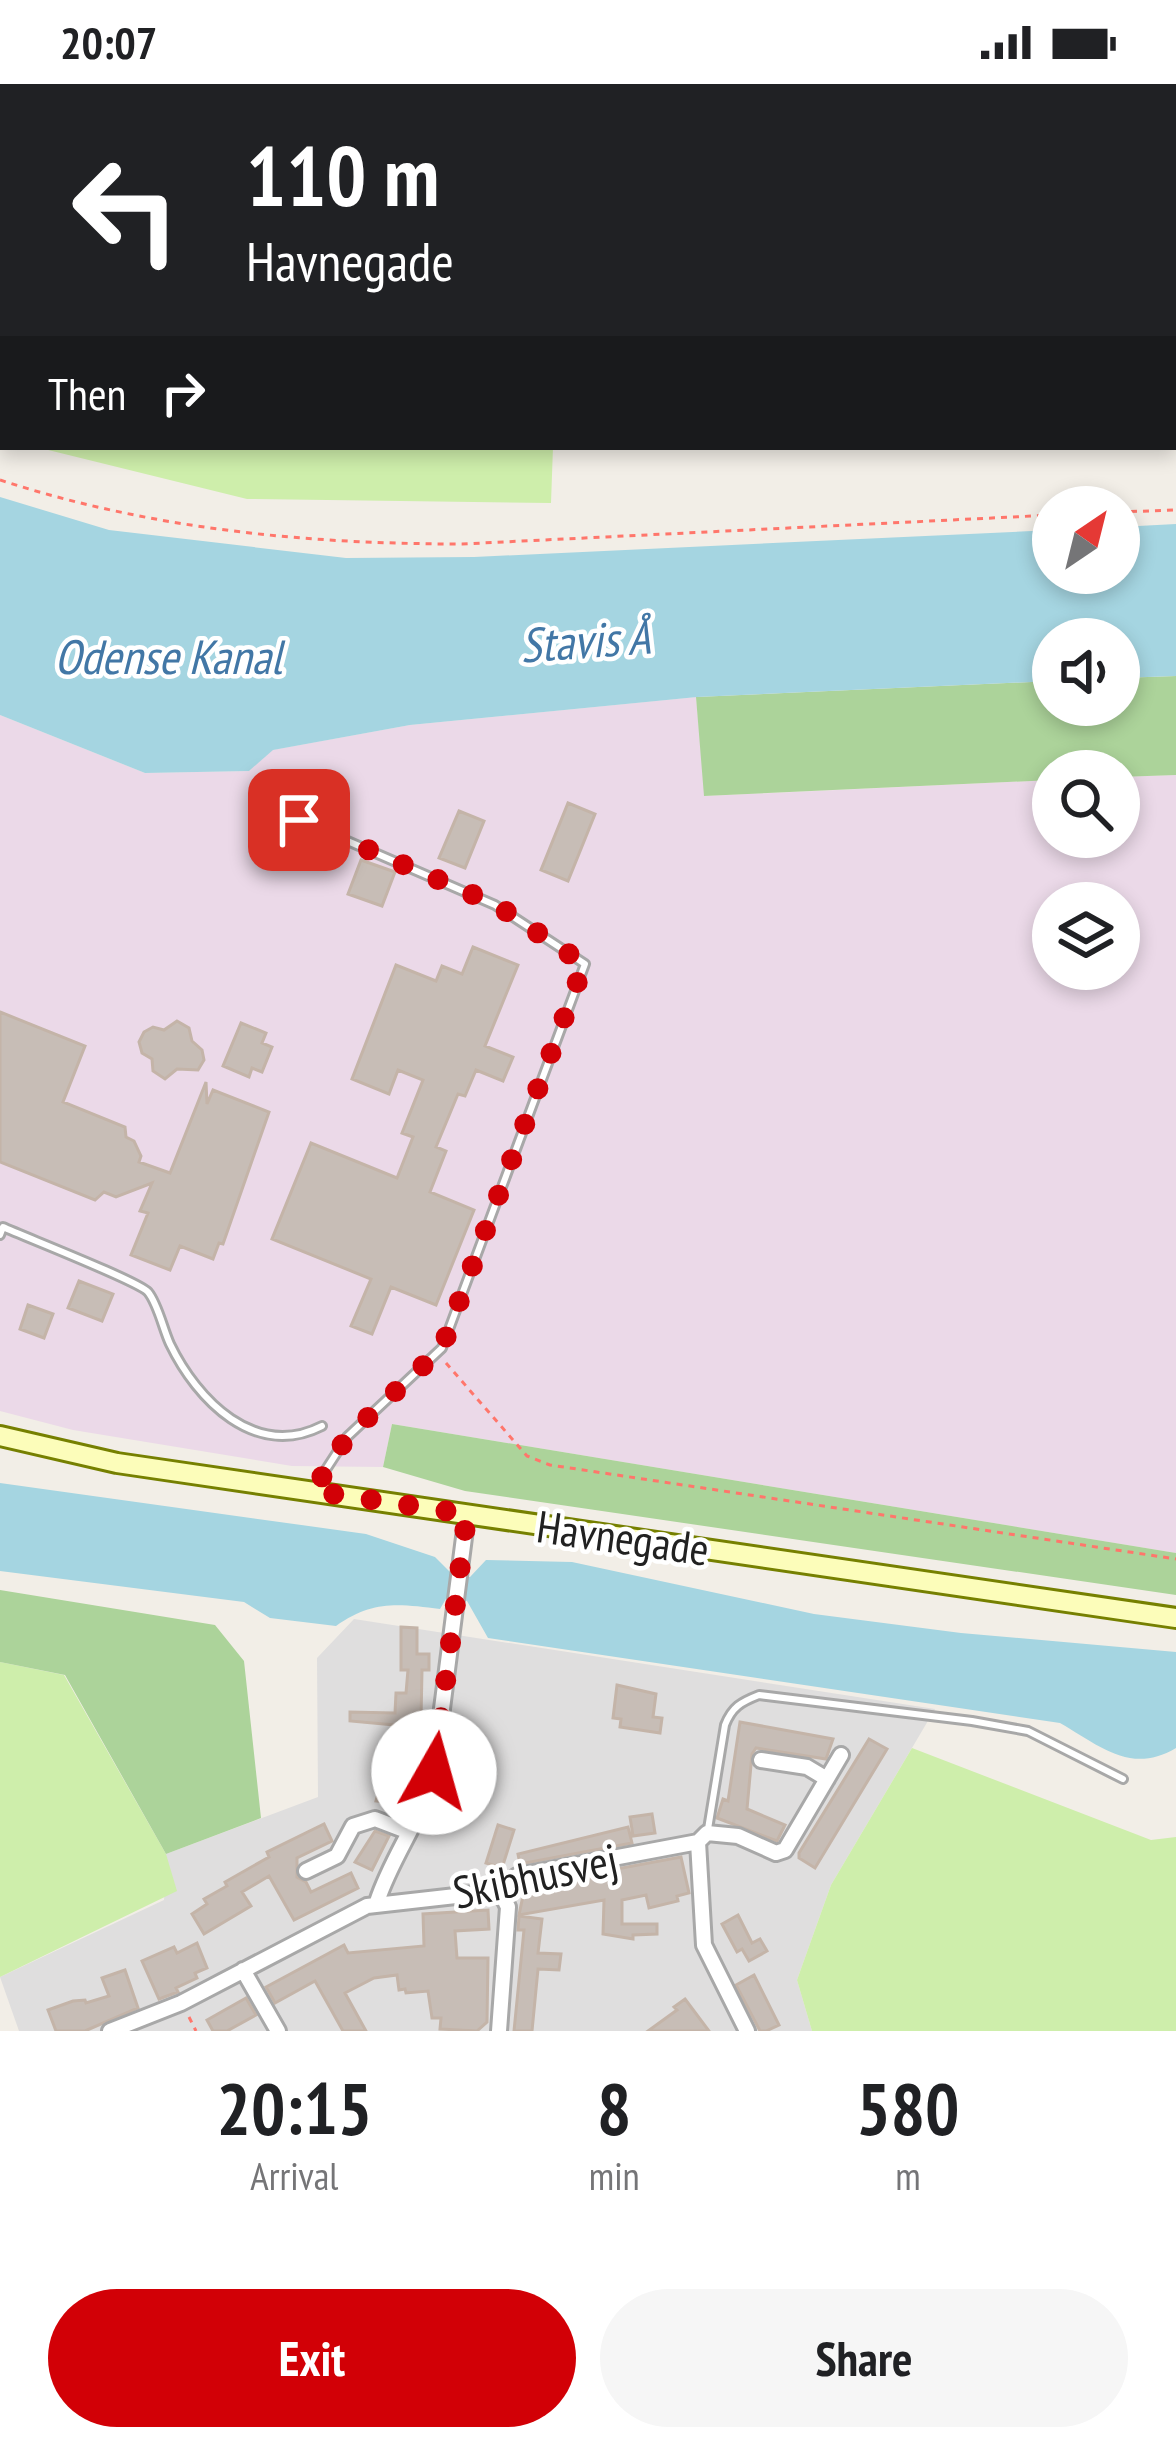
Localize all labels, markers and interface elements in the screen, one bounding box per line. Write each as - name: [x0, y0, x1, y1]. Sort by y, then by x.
- text: 20:07: [60, 13, 157, 71]
- text: 110 m: [246, 120, 439, 229]
- icon: left: [48, 132, 204, 288]
- text: Havnegade: [246, 226, 454, 296]
- icon: right: [150, 360, 216, 426]
- text: Then: [48, 364, 126, 422]
- north arrow: [1032, 486, 1140, 594]
- map controls: [1032, 486, 1140, 990]
- water label: Stavis Å: [518, 604, 655, 675]
- button: sound: [1032, 618, 1140, 726]
- water label: Odense Kanal: [54, 625, 286, 687]
- button: search: [1032, 750, 1140, 858]
- pin: [248, 769, 350, 871]
- icon: arrive: [266, 787, 332, 853]
- button: layers: [1032, 882, 1140, 990]
- street label: Havnegade: [533, 1496, 713, 1578]
- position arrow: [371, 1709, 497, 1835]
- street label: Skibhusvej: [448, 1829, 622, 1921]
- text: 20:15: [217, 2061, 372, 2154]
- text: 8: [597, 2061, 631, 2154]
- text: 580: [856, 2061, 959, 2154]
- text: Arrival: [250, 2150, 338, 2201]
- text: min: [589, 2150, 640, 2201]
- text: m: [895, 2150, 921, 2201]
- button: Exit: [48, 2289, 576, 2427]
- button: Share: [600, 2289, 1128, 2427]

